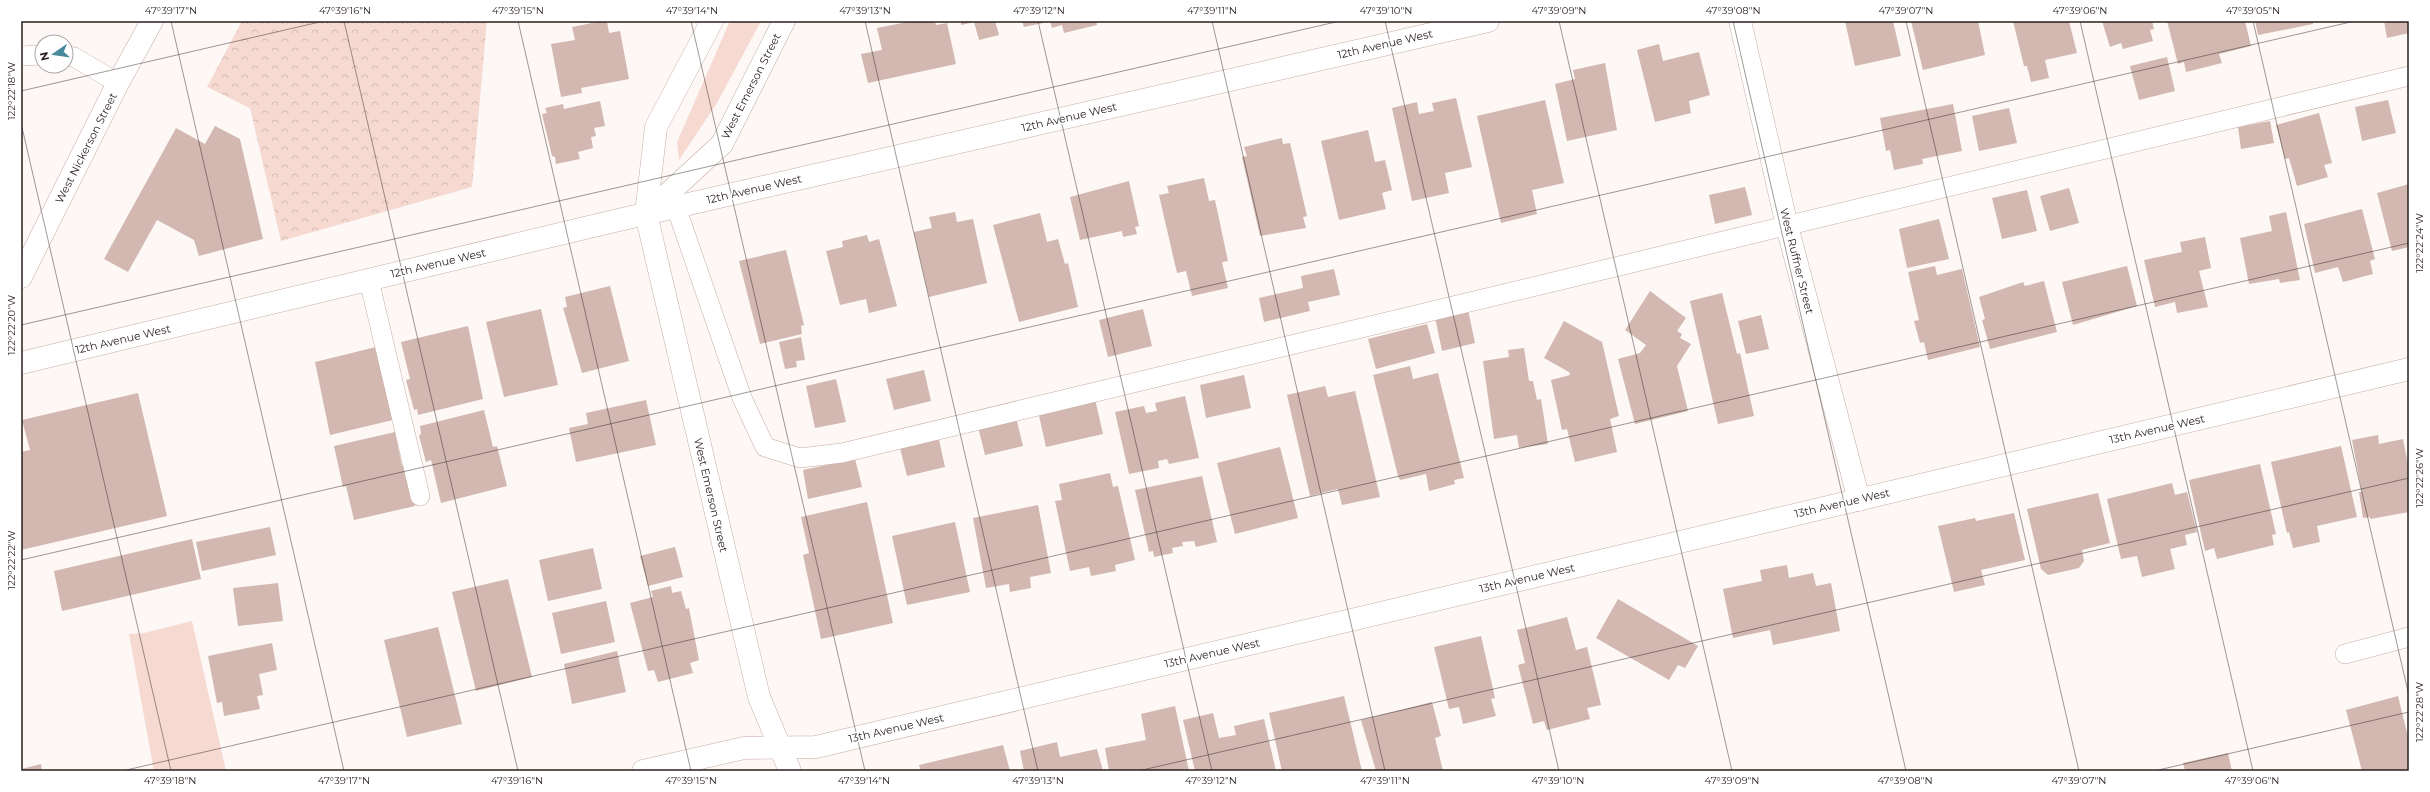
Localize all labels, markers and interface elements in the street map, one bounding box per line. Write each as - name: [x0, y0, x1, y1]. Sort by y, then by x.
- text: 47°39'17"N: [145, 4, 197, 17]
- text: 47°39'16"N: [319, 4, 371, 17]
- text: 47°39'15"N: [492, 4, 544, 17]
- text: 47°39'14"N: [666, 4, 718, 17]
- text: 47°39'13"N: [839, 4, 891, 17]
- text: 47°39'12"N: [1013, 4, 1065, 17]
- text: 47°39'11"N: [1187, 4, 1237, 17]
- text: 47°39'10"N: [1360, 4, 1412, 17]
- text: 47°39'09"N: [1532, 4, 1586, 17]
- text: 47°39'08"N: [1705, 4, 1761, 17]
- text: 47°39'07"N: [1879, 4, 1933, 17]
- text: 47°39'06"N: [2053, 4, 2107, 17]
- text: 47°39'05"N: [2226, 4, 2280, 17]
- street label: 12th Avenue West: [1336, 26, 1435, 62]
- street label: West Emerson Street: [718, 30, 784, 141]
- north arrow: [34, 34, 74, 74]
- text: N: [36, 50, 52, 62]
- text: 122°22'18"W: [5, 62, 18, 120]
- street label: West Nickerson Street: [52, 90, 120, 206]
- street label: 12th Avenue West: [1020, 99, 1119, 135]
- street label: 12th Avenue West: [705, 171, 804, 207]
- street label: West Ruffner Street: [1777, 207, 1817, 316]
- text: 122°22'24"W: [2413, 213, 2426, 273]
- street label: 12th Avenue West: [389, 245, 488, 281]
- text: 122°22'20"W: [5, 295, 18, 355]
- street label: 12th Avenue West: [74, 321, 173, 357]
- street label: 13th Avenue West: [2108, 411, 2207, 447]
- street label: West Emerson Street: [691, 436, 731, 554]
- text: 122°22'26"W: [2413, 448, 2426, 508]
- street label: 13th Avenue West: [1793, 485, 1892, 521]
- text: 122°22'22"W: [5, 530, 18, 590]
- street label: 13th Avenue West: [1478, 560, 1577, 596]
- street label: 13th Avenue West: [1163, 635, 1262, 671]
- text: 122°22'28"W: [2413, 682, 2426, 742]
- street label: 13th Avenue West: [847, 710, 946, 746]
- text: 47°39'18"N: [144, 774, 196, 787]
- text: 47°39'17"N: [318, 774, 370, 787]
- text: 47°39'16"N: [491, 774, 543, 787]
- text: 47°39'15"N: [665, 774, 717, 787]
- text: 47°39'14"N: [838, 774, 890, 787]
- text: 47°39'13"N: [1012, 774, 1064, 787]
- text: 47°39'12"N: [1185, 774, 1237, 787]
- text: 47°39'11"N: [1360, 774, 1410, 787]
- text: 47°39'10"N: [1532, 774, 1584, 787]
- text: 47°39'09"N: [1705, 774, 1759, 787]
- text: 47°39'08"N: [1877, 774, 1933, 787]
- text: 47°39'07"N: [2052, 774, 2106, 787]
- text: 47°39'06"N: [2225, 774, 2279, 787]

